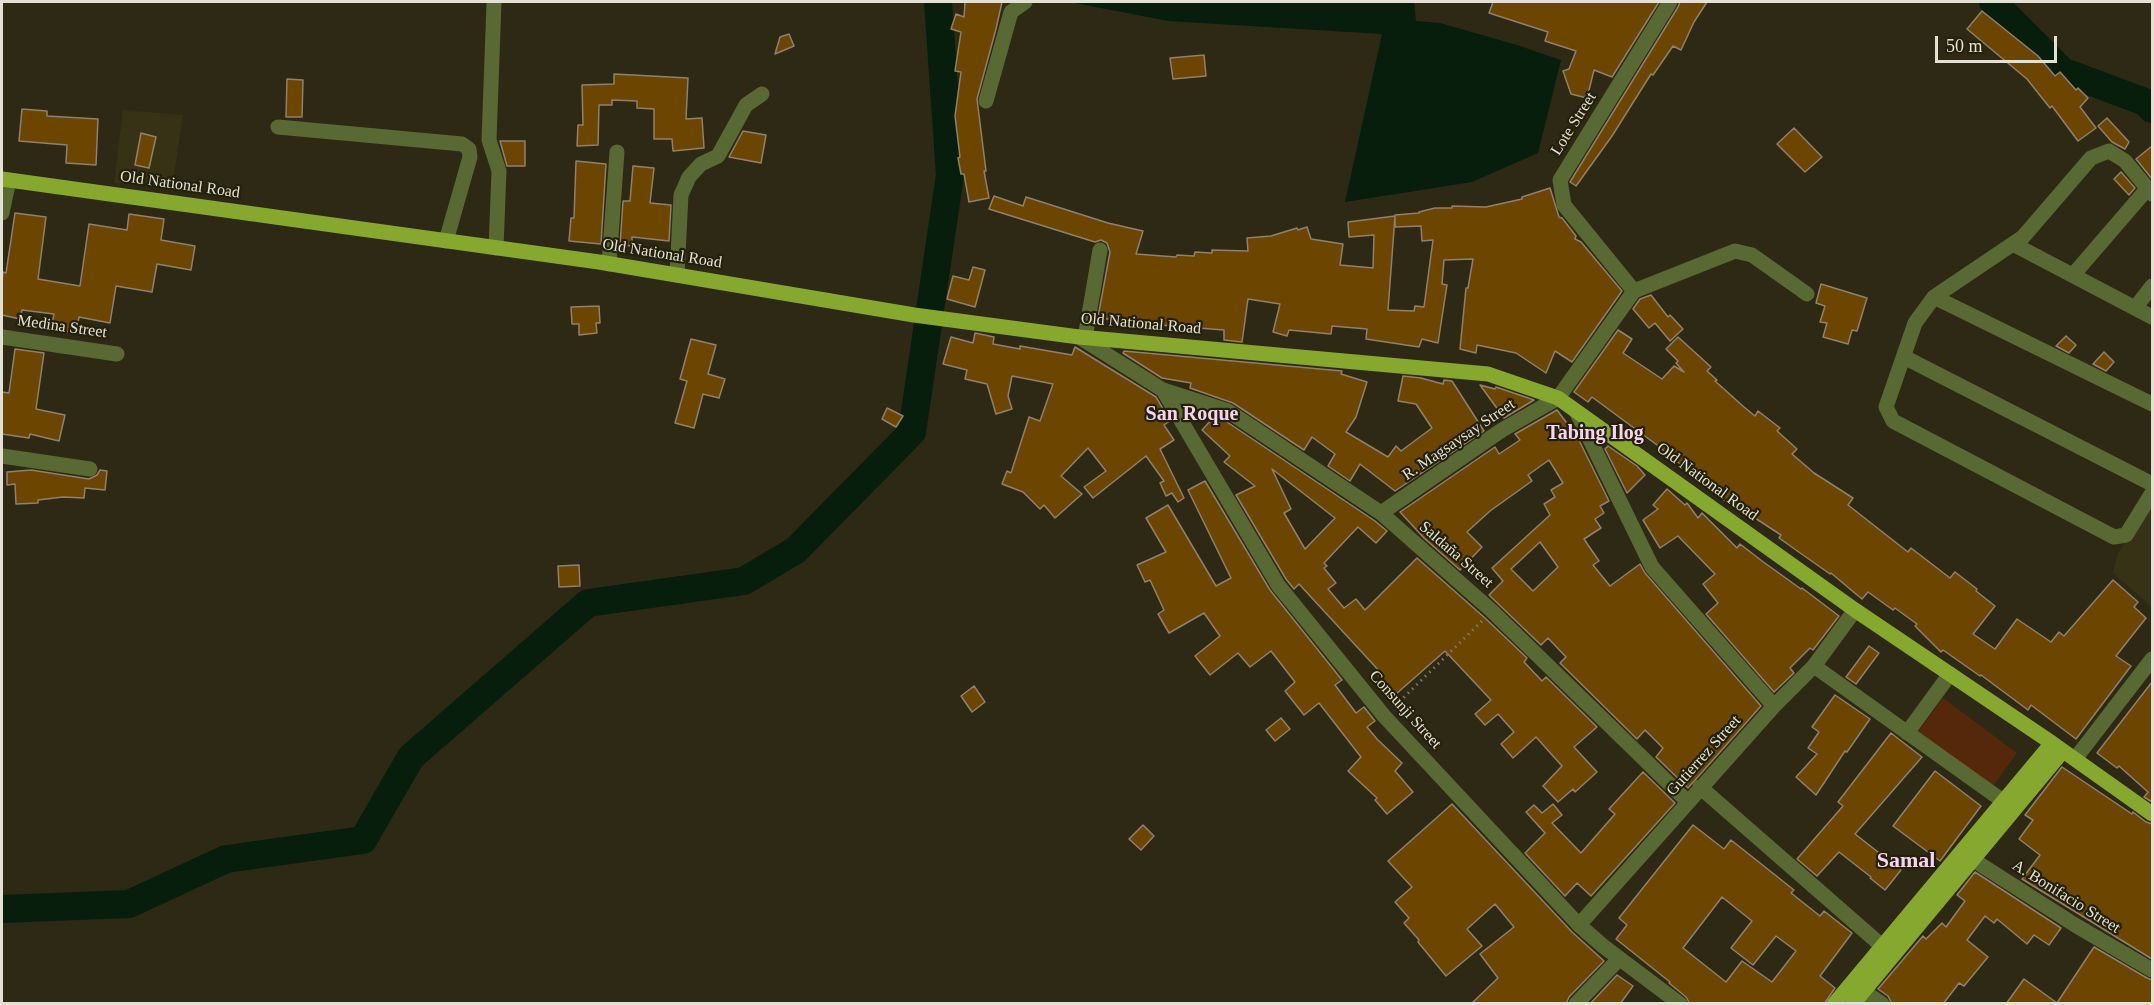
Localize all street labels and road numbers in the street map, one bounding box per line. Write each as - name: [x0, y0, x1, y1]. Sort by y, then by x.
- street label: Lote Street: [1547, 89, 1601, 159]
- street label: Old National Road: [119, 167, 241, 203]
- street label: Old National Road: [601, 235, 723, 273]
- street label: Old National Road: [1080, 309, 1202, 339]
- street label: Medina Street: [16, 311, 108, 343]
- street label: R. Magsaysay Street: [1399, 395, 1519, 485]
- street label: Old National Road: [1652, 439, 1762, 525]
- street label: Saldaña Street: [1415, 518, 1497, 592]
- street label: Consunji Street: [1365, 667, 1445, 753]
- street label: Gutierrez Street: [1663, 712, 1745, 800]
- street label: A. Bonifacio Street: [2008, 856, 2124, 938]

